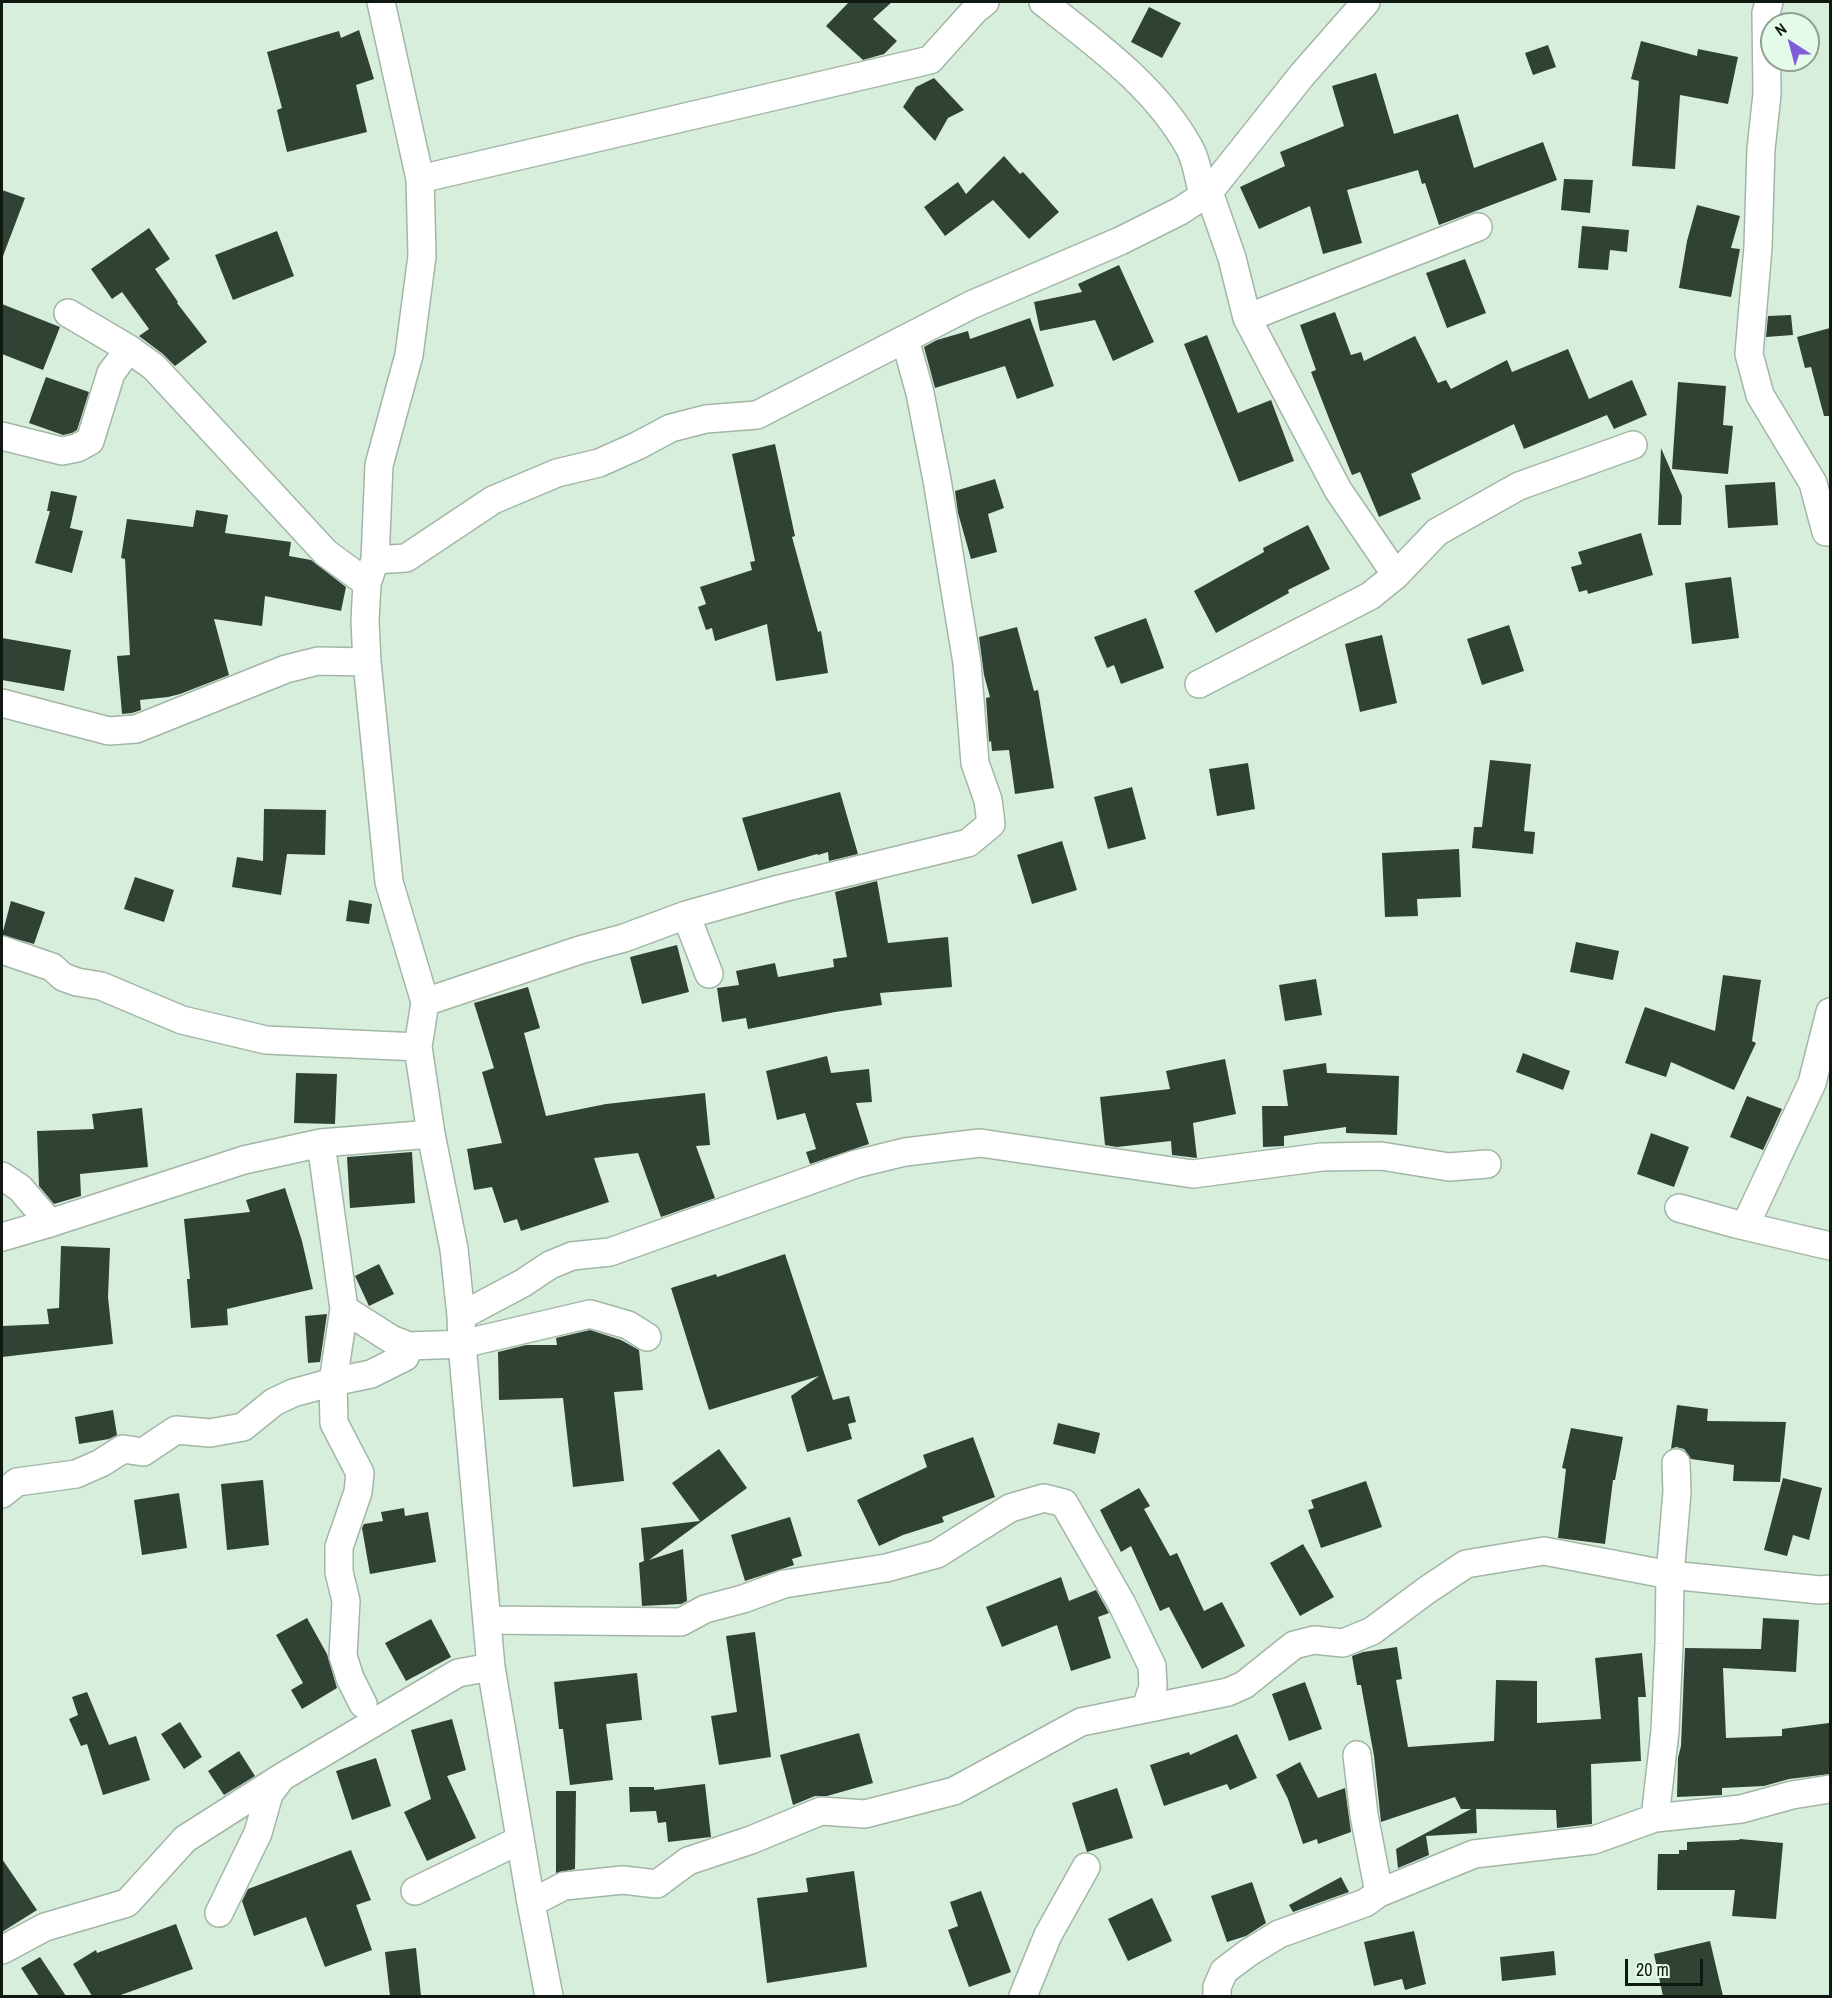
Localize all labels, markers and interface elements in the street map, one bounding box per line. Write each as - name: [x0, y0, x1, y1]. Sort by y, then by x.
- north arrow: [1760, 12, 1820, 72]
- text: N: [1770, 17, 1791, 41]
- scale bar: [1628, 1947, 1706, 1985]
- text: 20 m: [1636, 1957, 1669, 1982]

